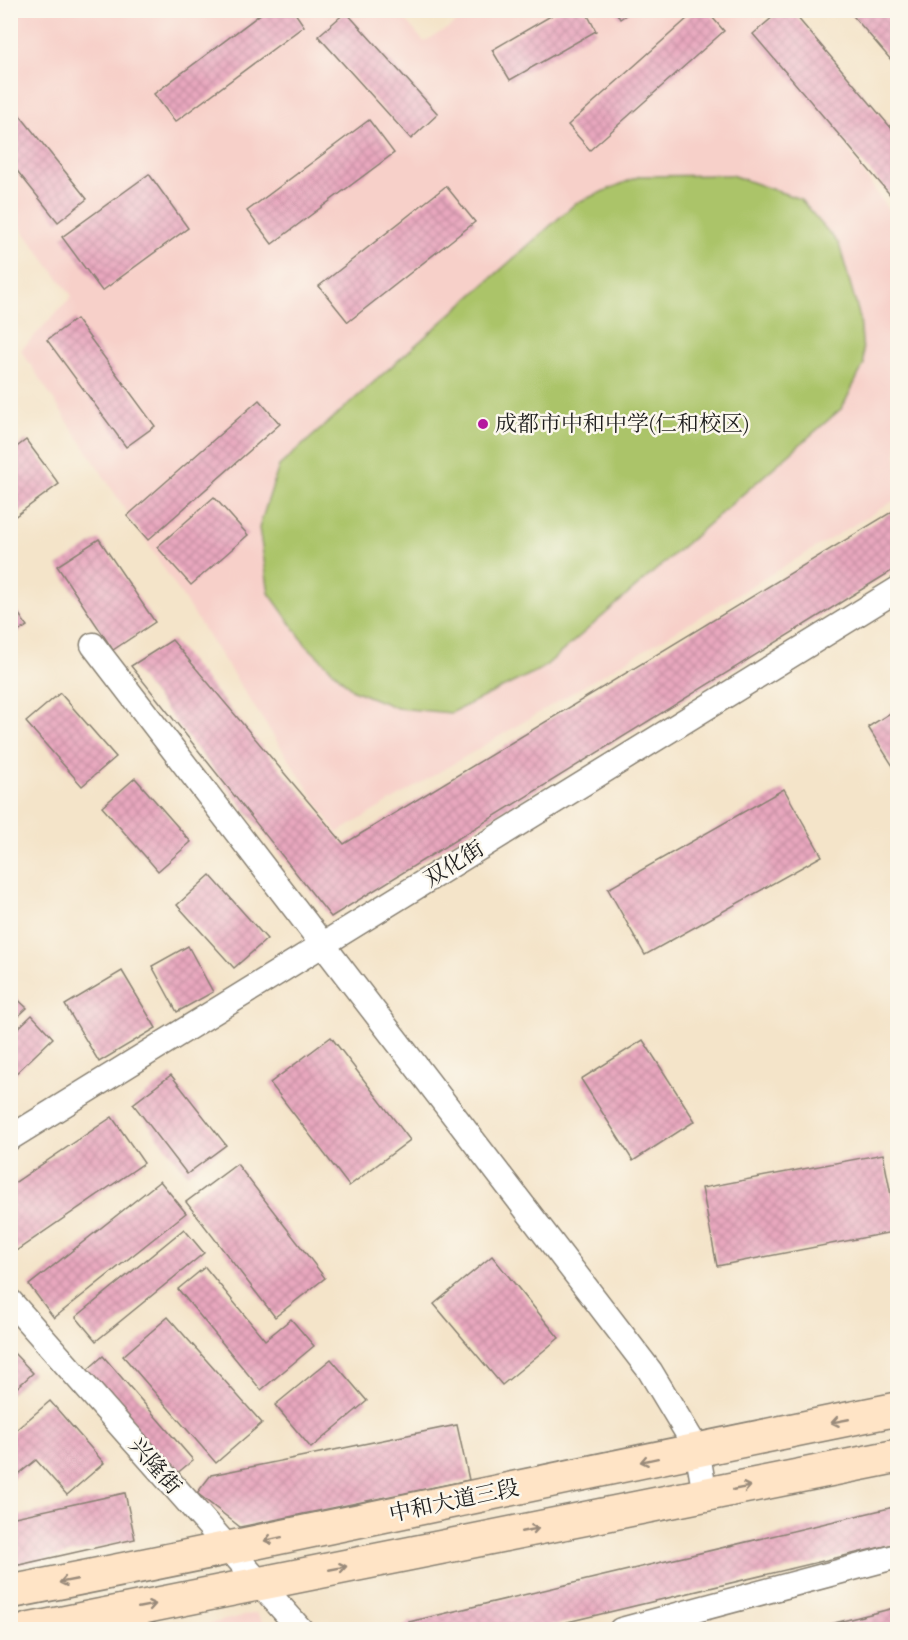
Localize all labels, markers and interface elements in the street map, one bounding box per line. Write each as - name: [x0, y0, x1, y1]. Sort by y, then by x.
- place label: 成都市中和中学(仁和校区): [495, 411, 749, 437]
- marker: 成都市中和中学(仁和校区): [476, 417, 490, 431]
- street label: 双化街: [419, 835, 489, 893]
- one-way arrow: [831, 1416, 850, 1427]
- street label: 兴隆街: [124, 1433, 186, 1499]
- one-way arrow: [640, 1454, 659, 1466]
- street label: 中和大道三段: [387, 1475, 521, 1527]
- one-way arrow: [731, 1482, 751, 1493]
- one-way arrow: [519, 1524, 539, 1535]
- one-way arrow: [264, 1534, 283, 1546]
- one-way arrow: [328, 1562, 348, 1573]
- one-way arrow: [59, 1576, 78, 1587]
- one-way arrow: [137, 1600, 156, 1611]

